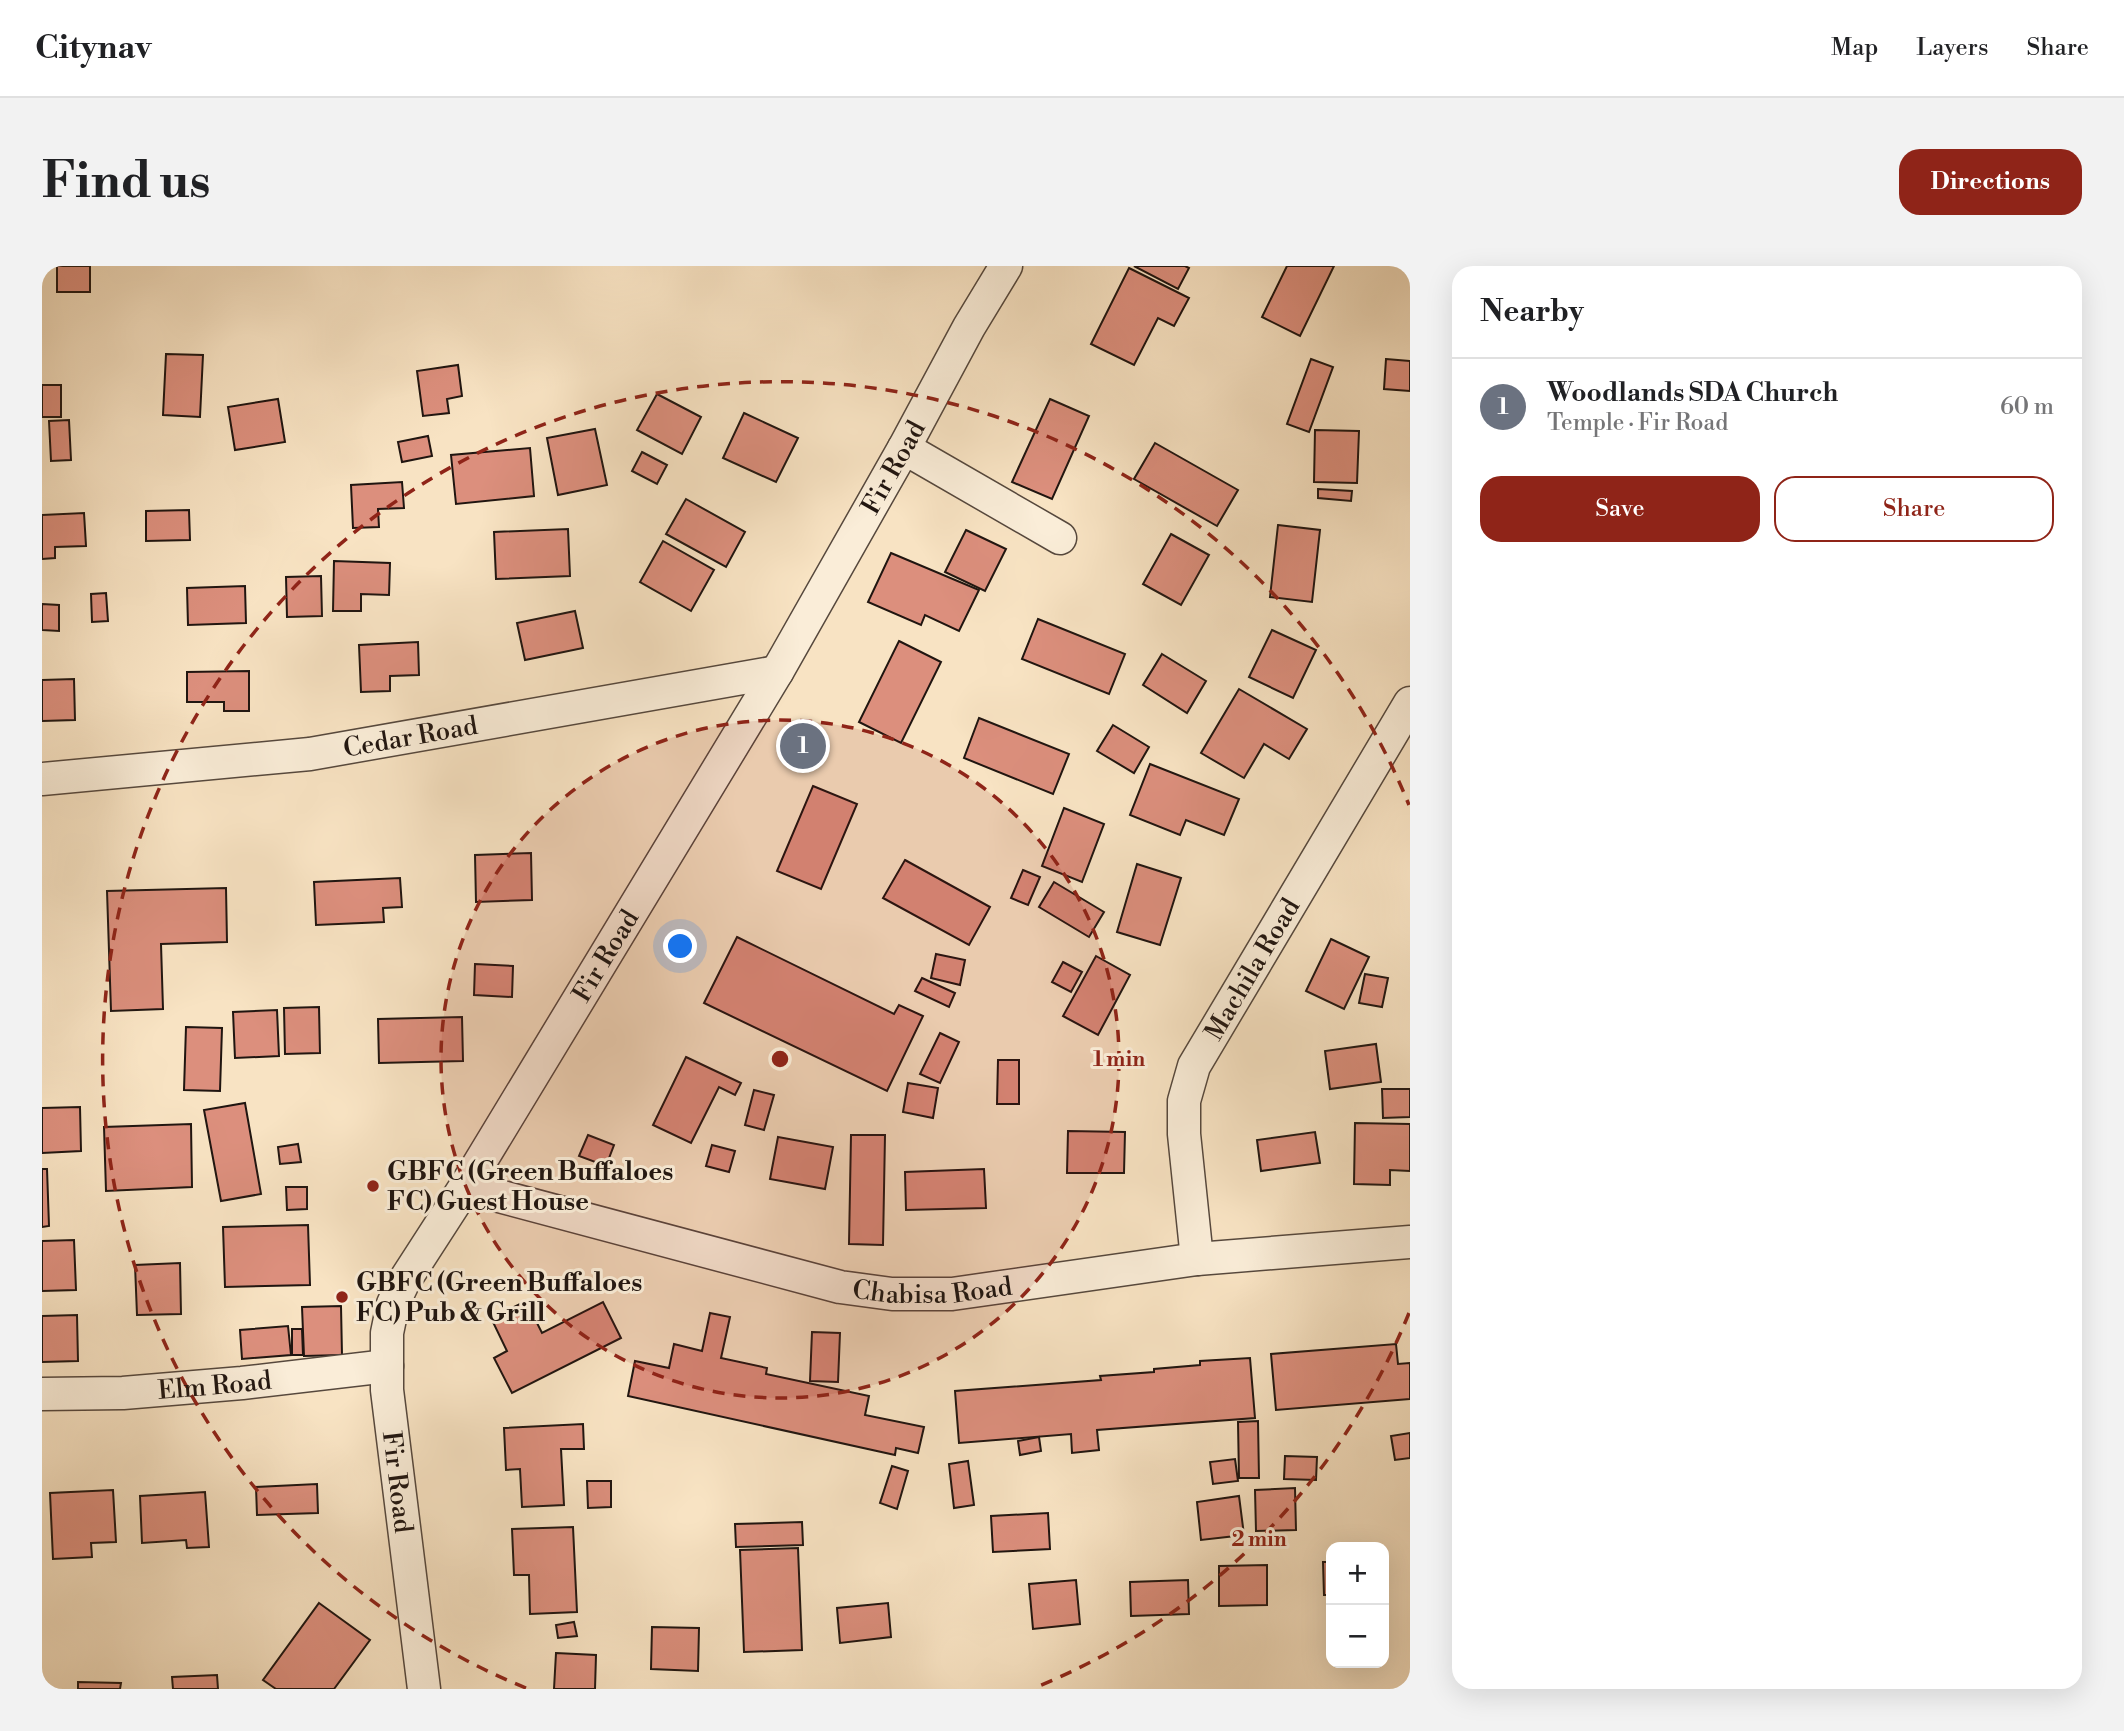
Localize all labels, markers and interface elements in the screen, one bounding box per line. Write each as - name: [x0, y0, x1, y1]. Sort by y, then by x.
- text: Citynav: [35, 28, 152, 69]
- text: Map: [1831, 33, 1878, 63]
- text: Layers: [1916, 33, 1988, 63]
- text: Share: [2026, 33, 2089, 63]
- button: Directions: [1899, 149, 2082, 215]
- text: Find us: [42, 152, 211, 213]
- text: Nearby: [1480, 293, 1584, 331]
- text: Woodlands SDA Church: [1547, 377, 1838, 409]
- text: 1: [1497, 393, 1509, 421]
- text: 60 m: [2000, 393, 2054, 421]
- text: Temple · Fir Road: [1547, 409, 1728, 437]
- street label: Fir Road: [855, 415, 933, 520]
- button: Save: [1480, 476, 1760, 542]
- button: Share: [1774, 476, 2054, 542]
- street label: Cedar Road: [341, 710, 480, 765]
- pin: 1: [780, 720, 826, 772]
- street label: Machila Road: [1198, 892, 1307, 1046]
- street label: Fir Road: [566, 904, 646, 1008]
- your location: [663, 929, 697, 963]
- centre of rings: [768, 1047, 792, 1071]
- text: 1 min: [1093, 1047, 1145, 1073]
- place label: GBFC (Green Buffaloes FC) Guest House: [387, 1156, 673, 1218]
- marker: GBFC (Green Buffaloes FC) Guest House: [365, 1178, 381, 1194]
- place label: GBFC (Green Buffaloes FC) Pub & Grill: [356, 1267, 642, 1329]
- street label: Chabisa Road: [850, 1271, 1015, 1311]
- marker: GBFC (Green Buffaloes FC) Pub & Grill: [334, 1289, 350, 1305]
- street label: Elm Road: [157, 1365, 274, 1407]
- street label: Fir Road: [375, 1429, 419, 1535]
- text: 2 min: [1231, 1527, 1287, 1553]
- map controls: [1326, 1542, 1389, 1668]
- button: +: [1326, 1542, 1389, 1605]
- button: −: [1326, 1605, 1389, 1668]

